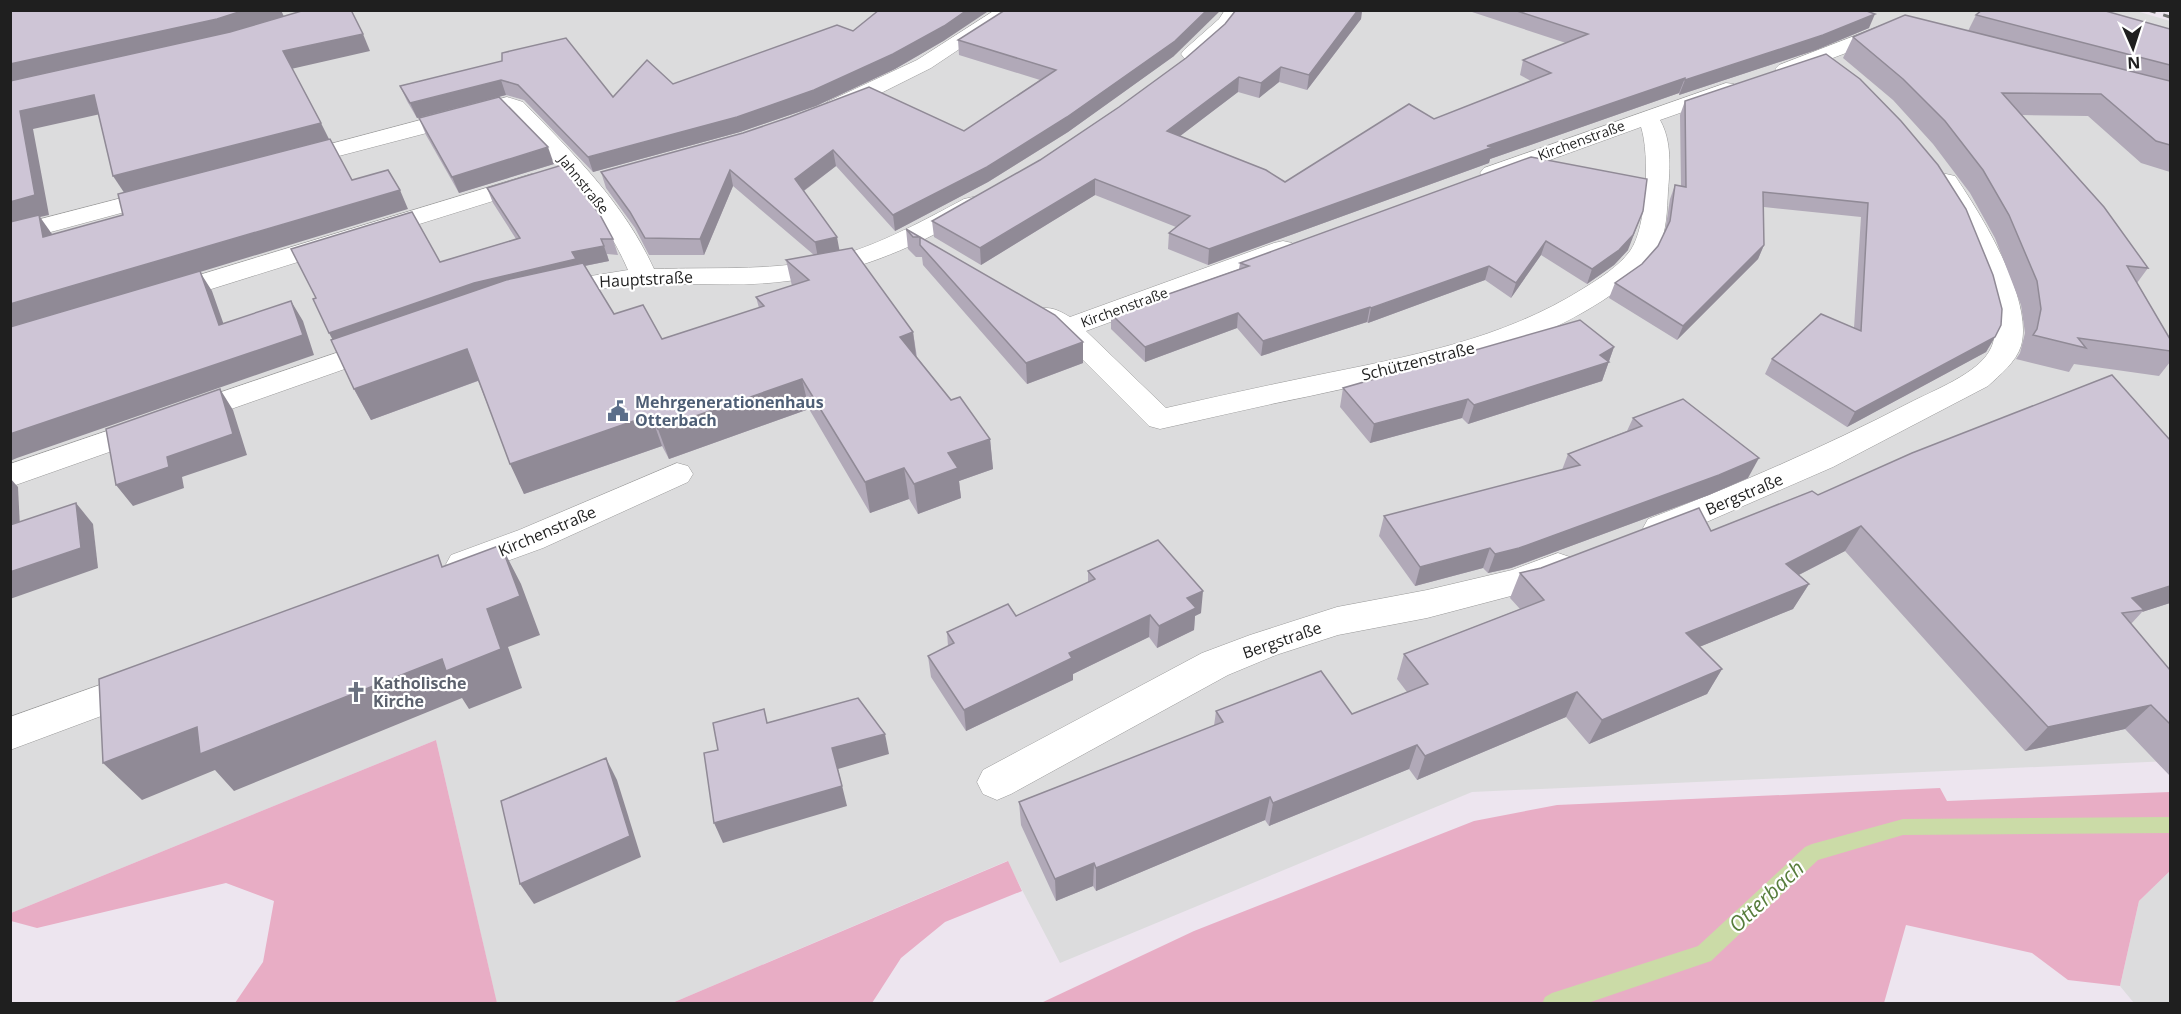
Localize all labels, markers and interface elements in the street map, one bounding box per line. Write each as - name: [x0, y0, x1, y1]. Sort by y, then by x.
- north arrow: [2103, 18, 2163, 78]
- text: N: [2127, 52, 2141, 74]
- street label: Kirchenstraße: [1535, 115, 1627, 165]
- street label: Jahnstraße: [553, 149, 614, 217]
- street label: Hauptstraße: [599, 266, 693, 292]
- street label: Kirchenstraße: [1078, 282, 1170, 332]
- street label: Schützenstraße: [1359, 336, 1477, 386]
- place label: Mehrgenerationenhaus Otterbach: [635, 391, 824, 431]
- public building icon: Mehrgenerationenhaus Otterbach: [606, 399, 630, 423]
- street label: Bergstraße: [1702, 468, 1786, 520]
- street label: Kirchenstraße: [495, 500, 599, 562]
- street label: Bergstraße: [1240, 616, 1324, 664]
- place label: Katholische Kirche: [373, 672, 467, 712]
- church icon: Katholische Kirche: [344, 680, 368, 704]
- water label: Otterbach: [1722, 854, 1810, 938]

